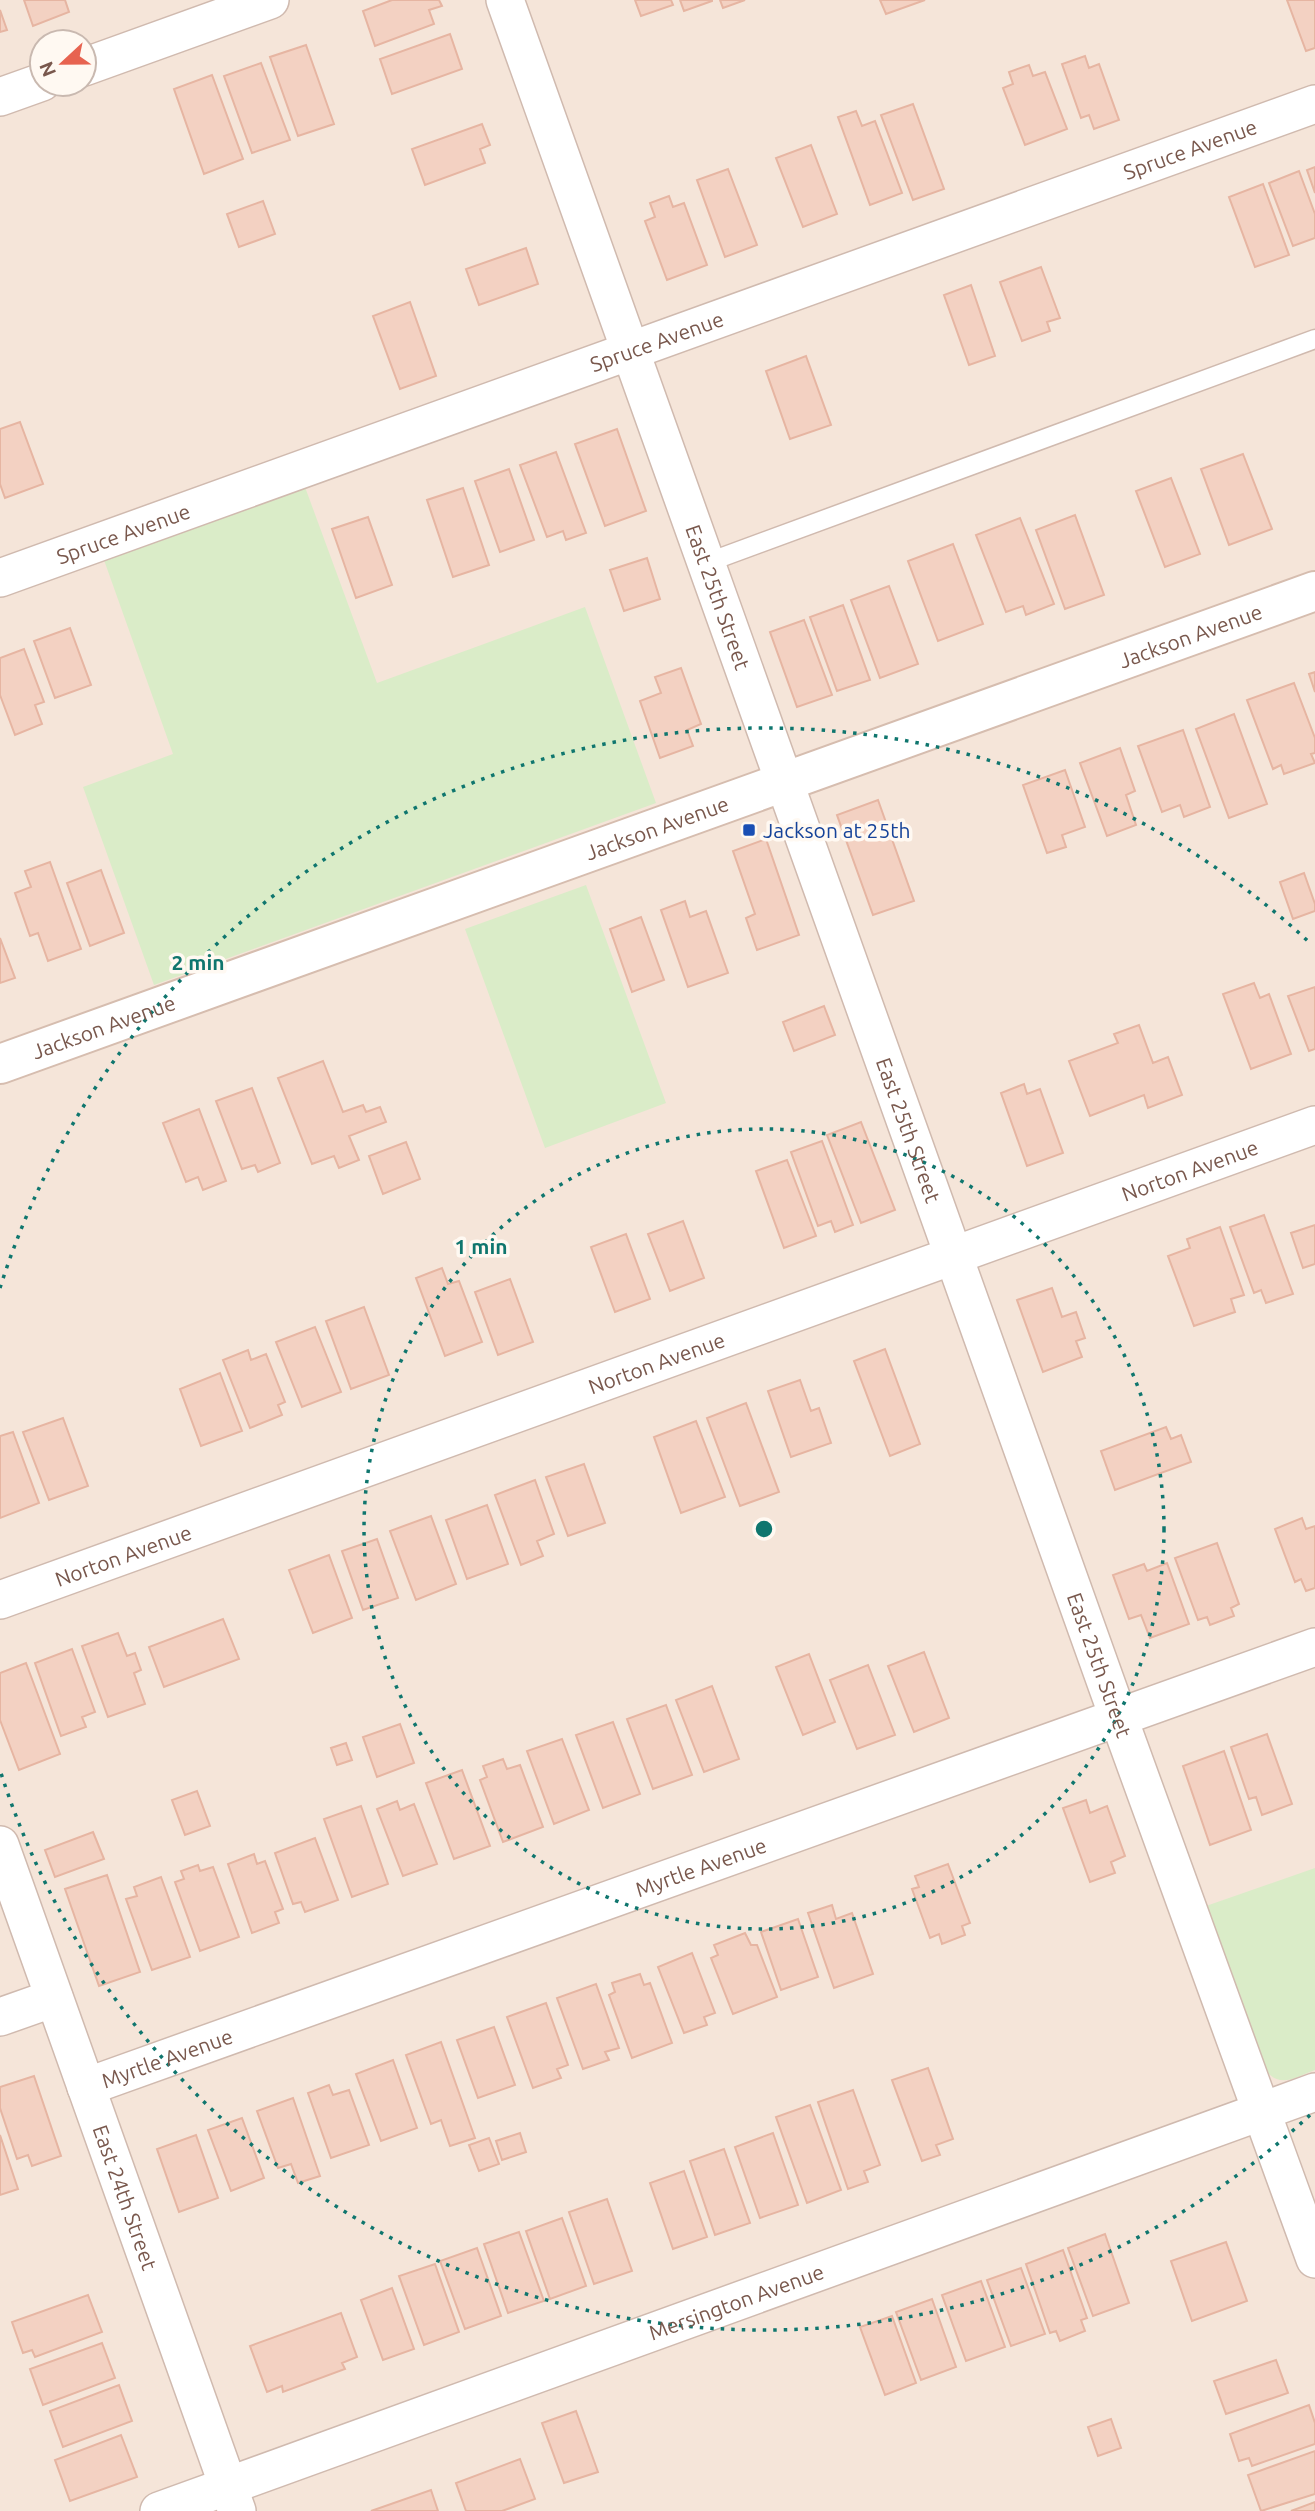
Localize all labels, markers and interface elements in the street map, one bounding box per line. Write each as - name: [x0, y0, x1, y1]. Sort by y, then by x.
- north arrow: [28, 28, 98, 98]
- text: N: [34, 59, 60, 80]
- street label: Spruce Avenue: [1120, 114, 1260, 184]
- street label: Spruce Avenue: [587, 306, 727, 376]
- street label: Spruce Avenue: [53, 499, 193, 569]
- street label: East 25th Street: [681, 521, 755, 673]
- street label: Jackson Avenue: [1115, 599, 1265, 673]
- street label: Jackson Avenue: [582, 791, 732, 865]
- place label: Jackson at 25th: [763, 818, 910, 842]
- marker: Jackson at 25th: [741, 822, 757, 838]
- text: 2 min: [171, 950, 225, 974]
- street label: Jackson Avenue: [29, 990, 178, 1064]
- street label: East 25th Street: [872, 1054, 946, 1206]
- street label: Norton Avenue: [1118, 1135, 1261, 1206]
- text: 1 min: [454, 1234, 508, 1258]
- street label: Norton Avenue: [585, 1327, 728, 1399]
- centre of rings: [752, 1517, 776, 1541]
- street label: Norton Avenue: [52, 1520, 195, 1591]
- street label: East 25th Street: [1063, 1589, 1137, 1741]
- street label: Myrtle Avenue: [632, 1832, 769, 1901]
- street label: Myrtle Avenue: [98, 2024, 236, 2092]
- street label: East 24th Street: [89, 2122, 162, 2273]
- street label: Mersington Avenue: [646, 2259, 827, 2344]

